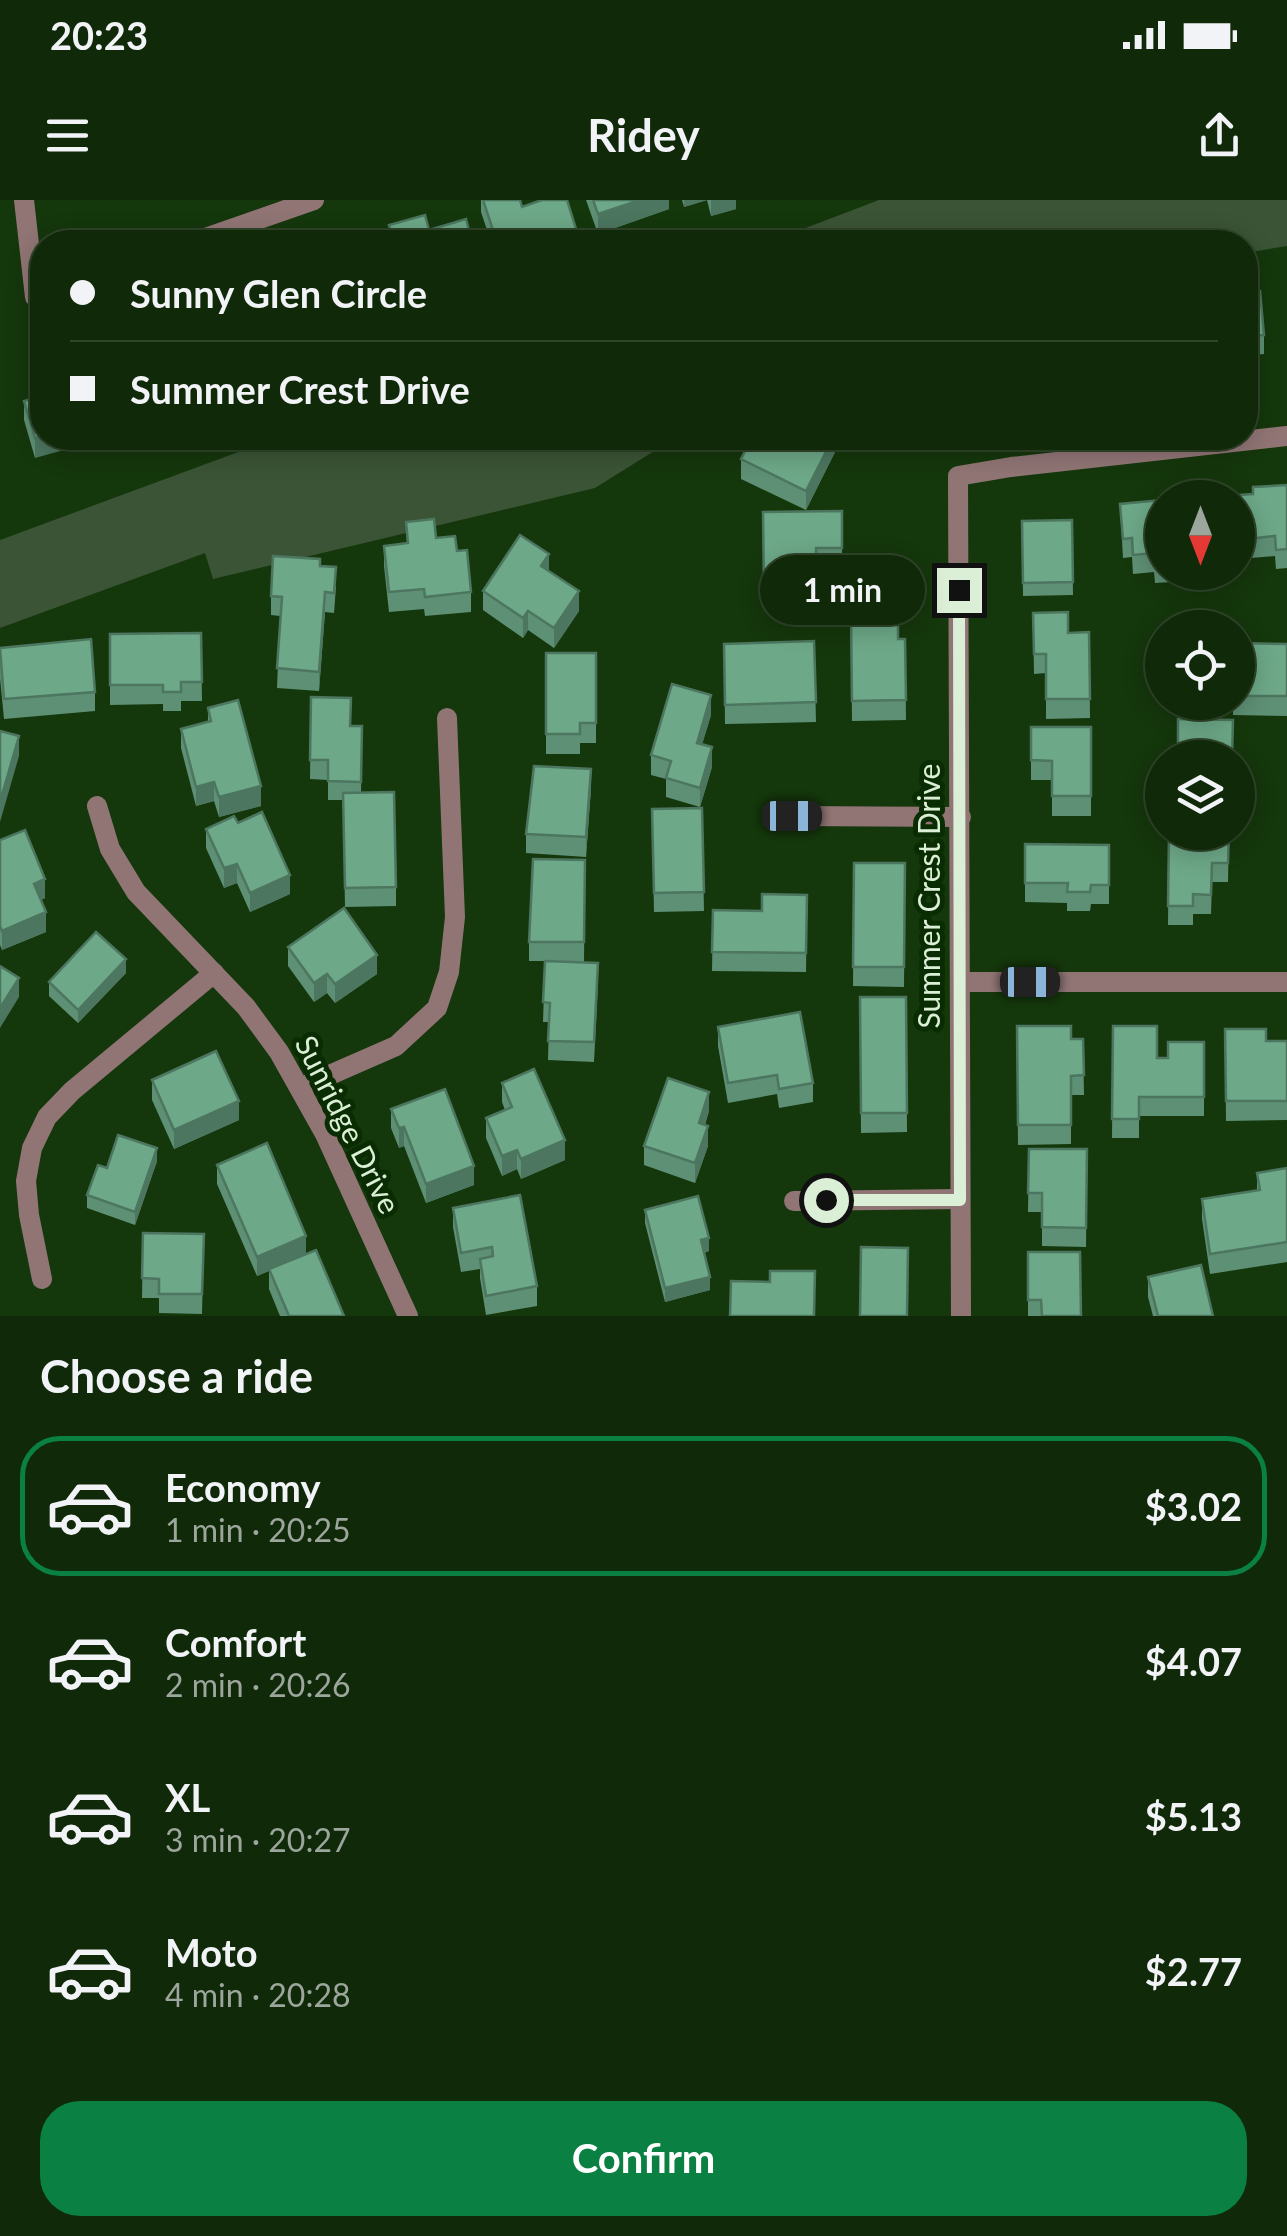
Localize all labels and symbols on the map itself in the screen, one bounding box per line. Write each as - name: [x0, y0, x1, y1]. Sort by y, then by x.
- north arrow: [1145, 480, 1255, 590]
- callout: 1 min: [759, 555, 924, 625]
- route end: [937, 568, 982, 613]
- street label: Summer Crest Drive: [910, 764, 946, 1028]
- car: [762, 801, 822, 831]
- car: [1000, 967, 1060, 997]
- street label: Sunridge Drive: [289, 1029, 409, 1219]
- route start: [804, 1178, 849, 1223]

